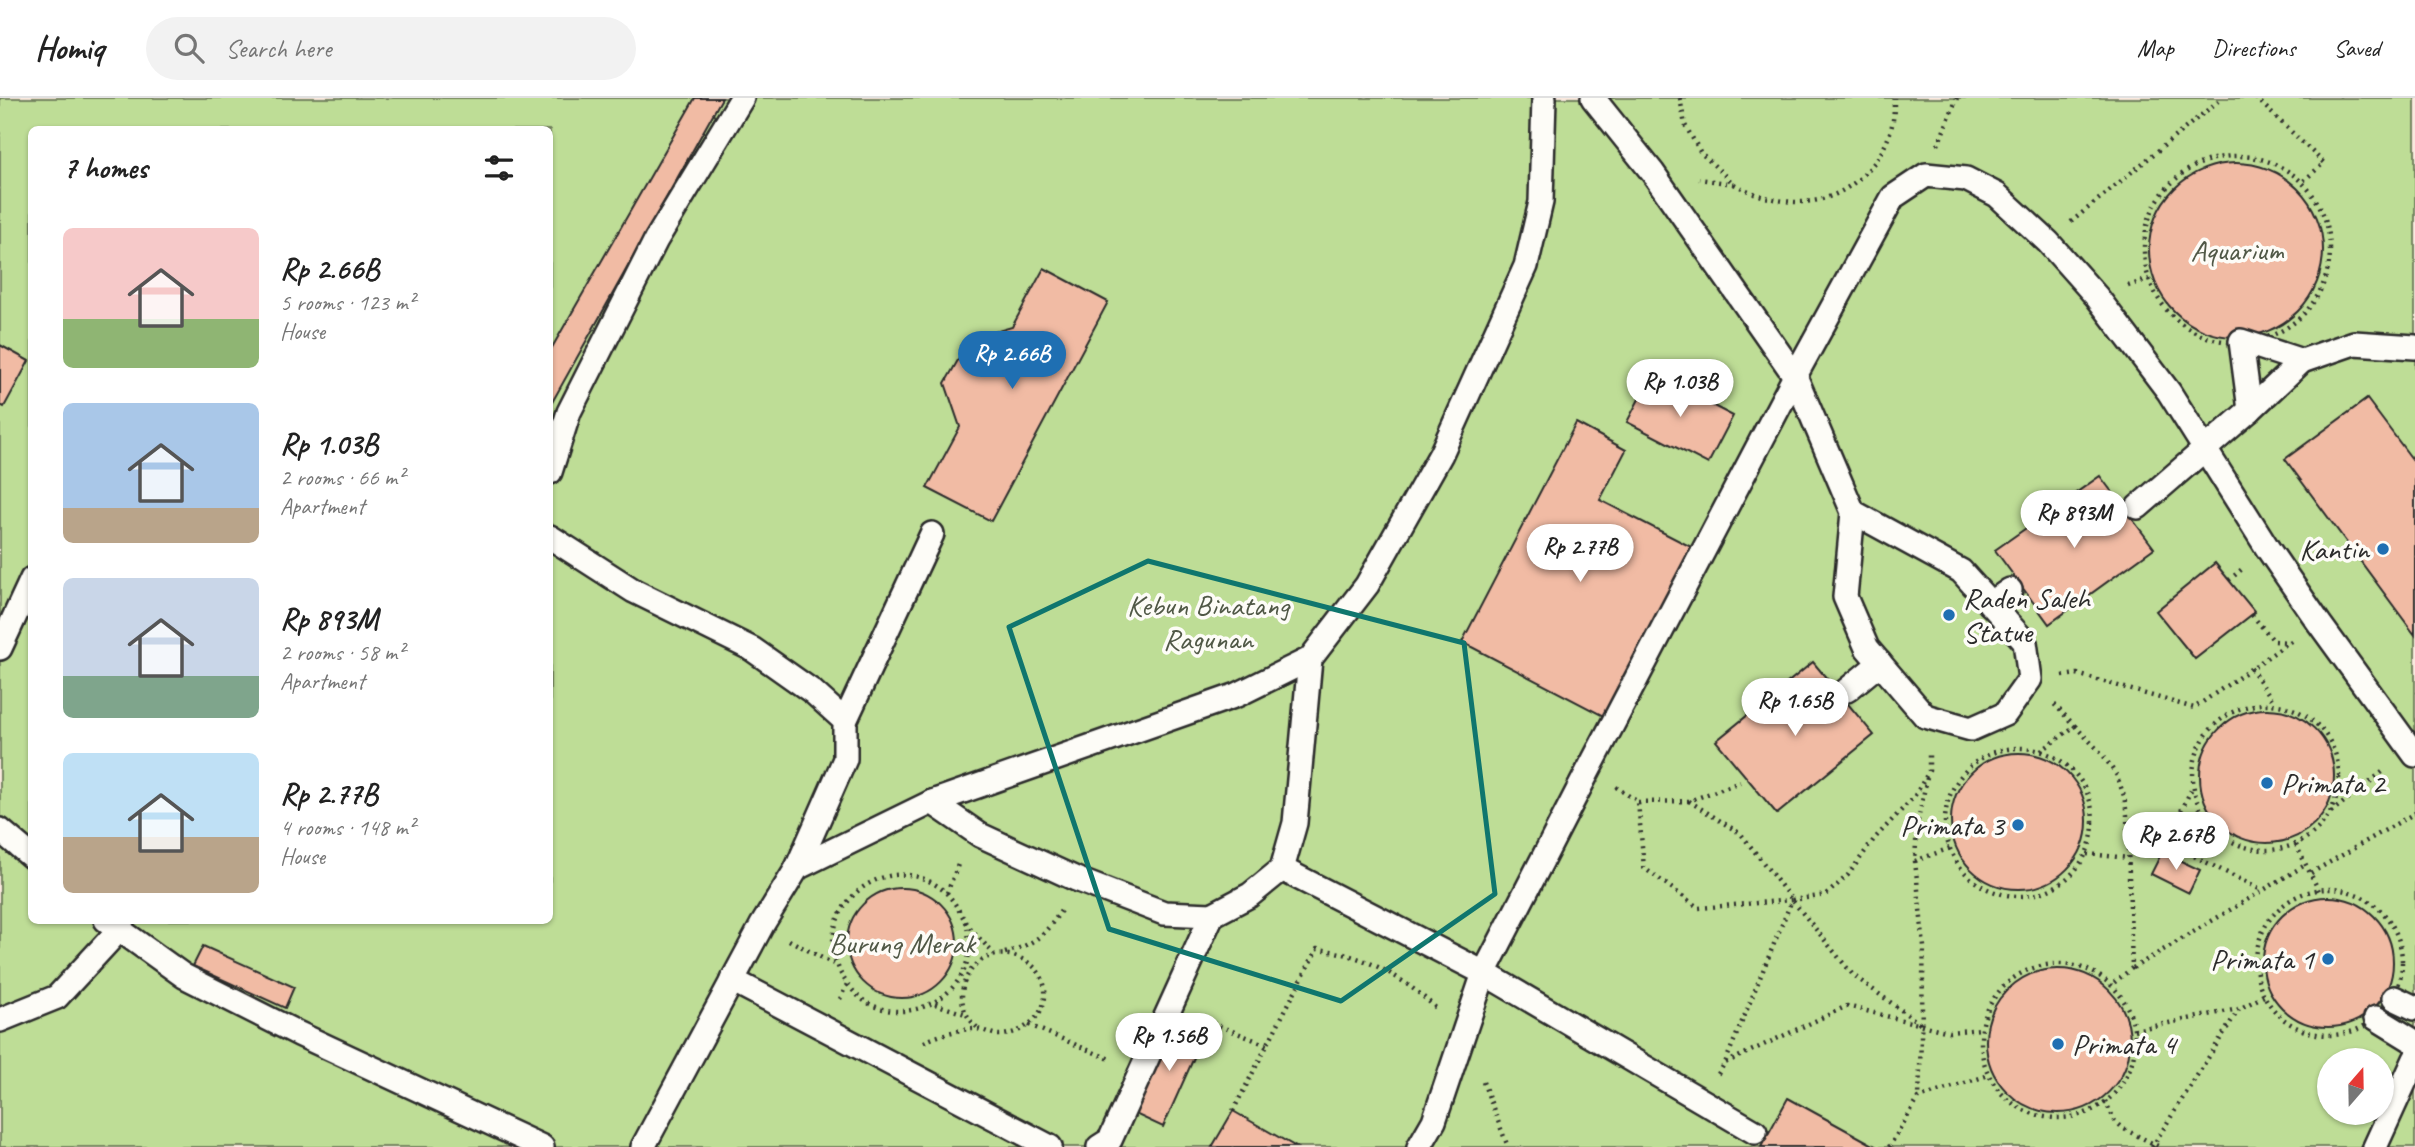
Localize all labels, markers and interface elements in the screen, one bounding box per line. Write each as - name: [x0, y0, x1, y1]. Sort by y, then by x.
- search box: [146, 17, 636, 80]
- text: Homiq: [35, 27, 104, 69]
- icon: search: [170, 29, 208, 67]
- text: Search here: [226, 32, 331, 65]
- text: Map: [2137, 33, 2174, 63]
- text: Directions: [2212, 33, 2295, 63]
- text: Saved: [2333, 33, 2380, 63]
- text: 7 homes: [63, 149, 148, 187]
- icon: filters: [480, 149, 518, 187]
- park label: Aquarium: [2190, 231, 2285, 269]
- text: Rp 2.66B: [280, 250, 379, 288]
- icon: home: [119, 256, 203, 340]
- text: 5 rooms · 123 m²: [280, 288, 415, 317]
- text: House: [280, 317, 325, 346]
- pin: Rp 2.66B: [940, 331, 1084, 391]
- text: Rp 2.66B: [974, 339, 1050, 368]
- pin: Rp 1.03B: [1608, 360, 1752, 419]
- text: Rp 1.03B: [1643, 367, 1717, 396]
- text: Rp 1.03B: [280, 425, 378, 463]
- icon: home: [119, 431, 203, 515]
- text: 2 rooms · 66 m²: [280, 463, 404, 492]
- pin: Rp 893M: [2009, 490, 2139, 550]
- text: Apartment: [280, 492, 365, 521]
- text: Rp 893M: [2037, 498, 2111, 527]
- pin: Rp 2.77B: [1508, 524, 1652, 584]
- place label: Kantin: [2300, 530, 2370, 568]
- text: Rp 2.77B: [1543, 532, 1617, 561]
- marker: Kantin: [2375, 541, 2391, 557]
- place label: Raden Saleh Statue: [1963, 579, 2092, 651]
- park label: Kebun Binatang Ragunan: [1127, 586, 1291, 658]
- text: Rp 893M: [280, 600, 378, 638]
- icon: home: [119, 606, 203, 690]
- marker: Raden Saleh Statue: [1941, 607, 1957, 623]
- text: 2 rooms · 58 m²: [280, 638, 404, 667]
- text: Apartment: [280, 667, 365, 696]
- pin: Rp 1.65B: [1723, 678, 1867, 738]
- text: Rp 1.65B: [1758, 686, 1832, 715]
- place label: Primata 2: [2281, 764, 2387, 802]
- text: Rp 2.77B: [280, 775, 377, 813]
- marker: Primata 2: [2259, 775, 2275, 791]
- icon: home: [119, 781, 203, 865]
- place label: Primata 3: [1900, 806, 2006, 844]
- pin: Rp 2.67B: [2104, 812, 2248, 872]
- text: 4 rooms · 148 m²: [280, 813, 415, 842]
- marker: Primata 3: [2010, 817, 2026, 833]
- text: Rp 2.67B: [2138, 820, 2214, 849]
- text: House: [280, 842, 325, 871]
- park label: Burung Merak: [829, 924, 977, 962]
- place label: Primata 1: [2210, 940, 2315, 978]
- marker: Primata 1: [2320, 951, 2336, 967]
- pin: Rp 1.56B: [1097, 1014, 1241, 1073]
- text: Rp 1.56B: [1132, 1021, 1206, 1050]
- place label: Primata 4: [2072, 1025, 2178, 1063]
- marker: Primata 4: [2050, 1036, 2066, 1052]
- north arrow: [2317, 1048, 2394, 1125]
- map controls: [2317, 1048, 2394, 1125]

